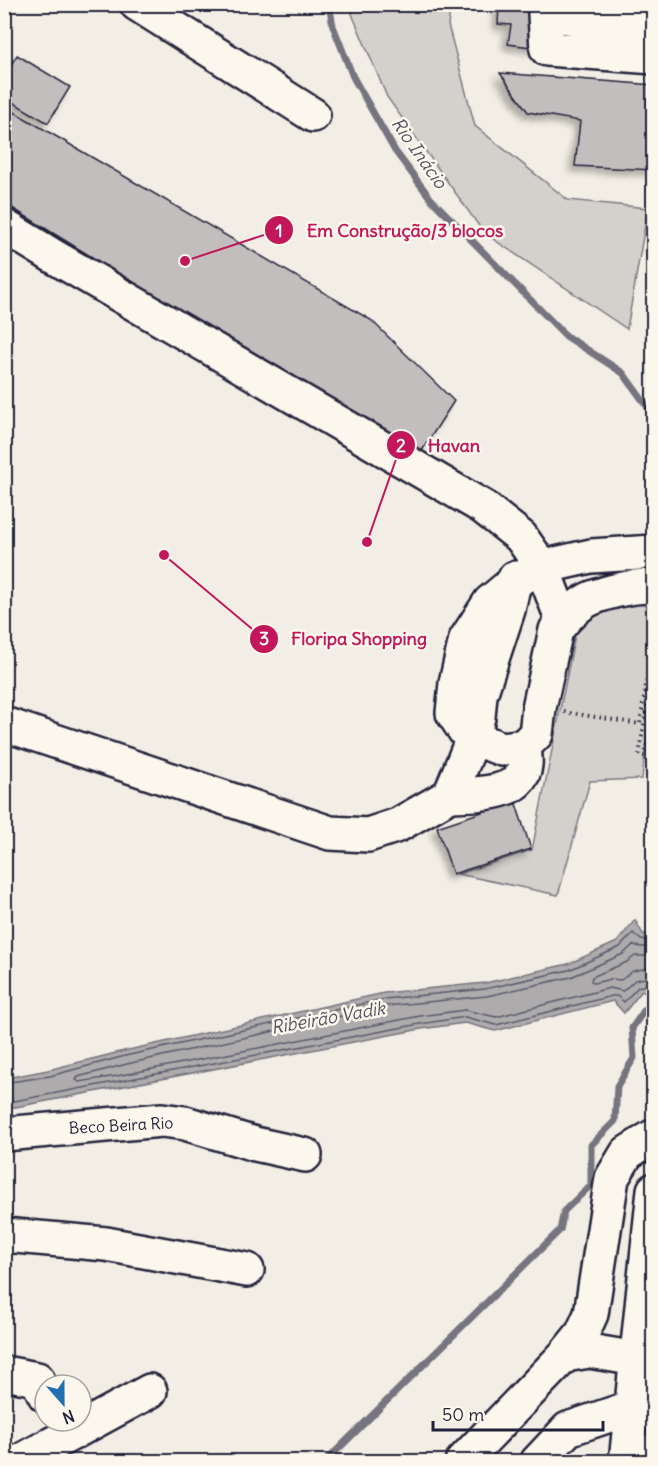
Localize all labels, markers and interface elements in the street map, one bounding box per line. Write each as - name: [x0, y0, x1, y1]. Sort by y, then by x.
- water label: Rio Inácio: [387, 113, 453, 193]
- callout: Em Construção/3 blocos: [264, 212, 515, 248]
- text: 1: [275, 219, 283, 242]
- text: Em Construção/3 blocos: [307, 219, 503, 242]
- callout: Havan: [386, 427, 493, 463]
- text: 2: [396, 434, 406, 457]
- text: Havan: [428, 434, 481, 457]
- callout: Floripa Shopping: [249, 621, 439, 657]
- text: 3: [259, 627, 269, 650]
- text: Floripa Shopping: [291, 627, 427, 650]
- water label: Ribeirão Vadik: [269, 996, 389, 1039]
- street label: Beco Beira Rio: [68, 1112, 174, 1138]
- north arrow: [33, 1373, 93, 1433]
- scale bar: [433, 1394, 602, 1432]
- text: 50 m: [442, 1403, 484, 1426]
- text: N: [60, 1406, 77, 1428]

